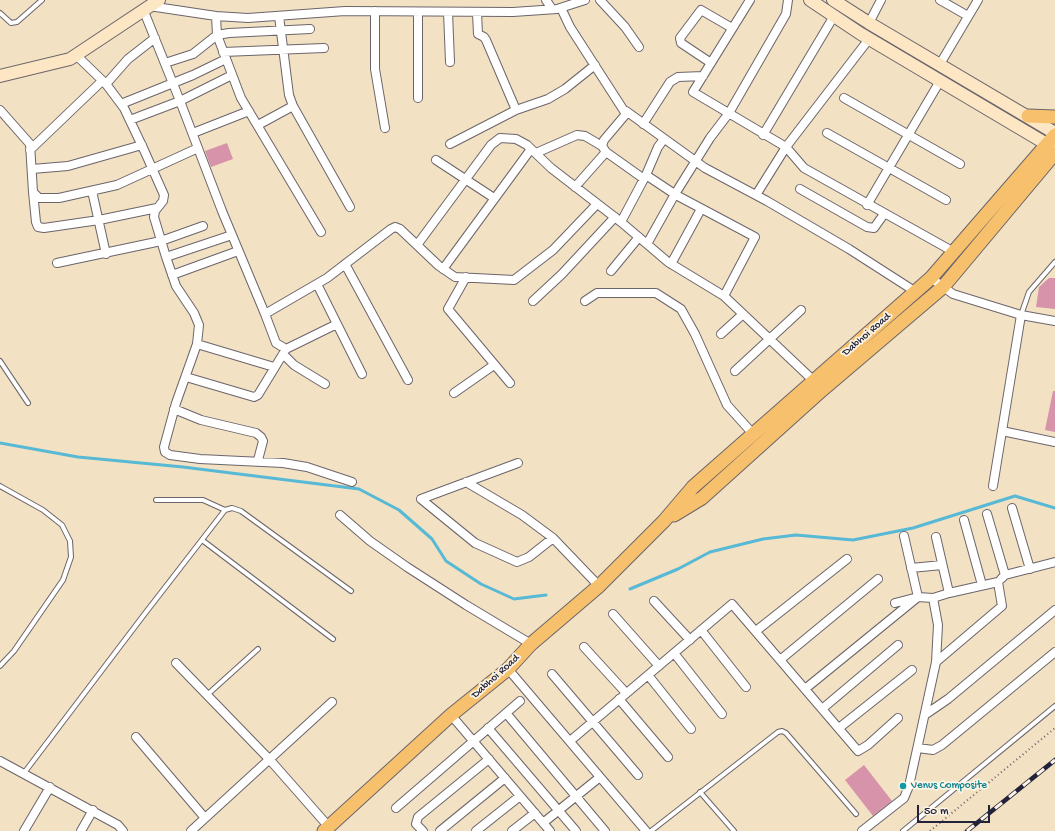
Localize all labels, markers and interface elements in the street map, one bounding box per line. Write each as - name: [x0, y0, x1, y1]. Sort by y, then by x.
- street label: Dabhoi Road: [840, 310, 894, 360]
- street label: Dabhoi Road: [469, 652, 523, 702]
- place label: Venus Composite: [911, 779, 987, 793]
- marker: Venus Composite: [898, 781, 908, 791]
- scale bar: [919, 797, 992, 823]
- text: 50 m: [924, 805, 949, 819]

